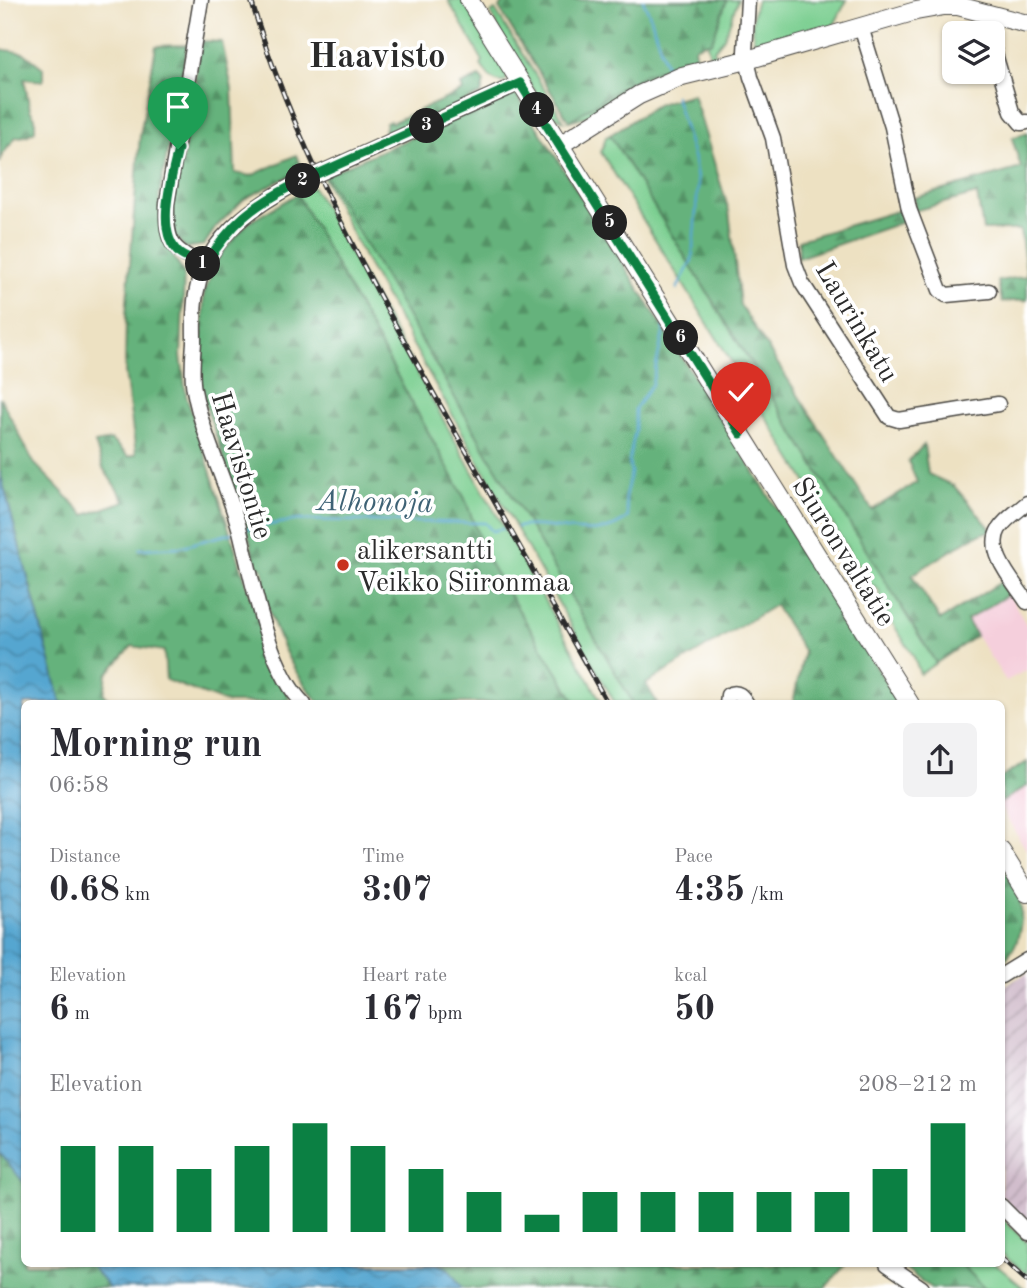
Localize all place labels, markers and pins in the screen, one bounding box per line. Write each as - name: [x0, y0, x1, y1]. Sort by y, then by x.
- pin: [148, 77, 208, 149]
- pin: 4: [520, 92, 554, 128]
- pin: 3: [410, 108, 444, 144]
- pin: 2: [286, 164, 320, 198]
- pin: 5: [592, 206, 628, 241]
- pin: 1: [186, 246, 220, 282]
- pin: 6: [664, 320, 698, 356]
- pin: [711, 362, 771, 434]
- place label: alikersantti Veikko Siironmaa: [357, 538, 570, 598]
- marker: alikersantti Veikko Siironmaa: [335, 557, 351, 573]

